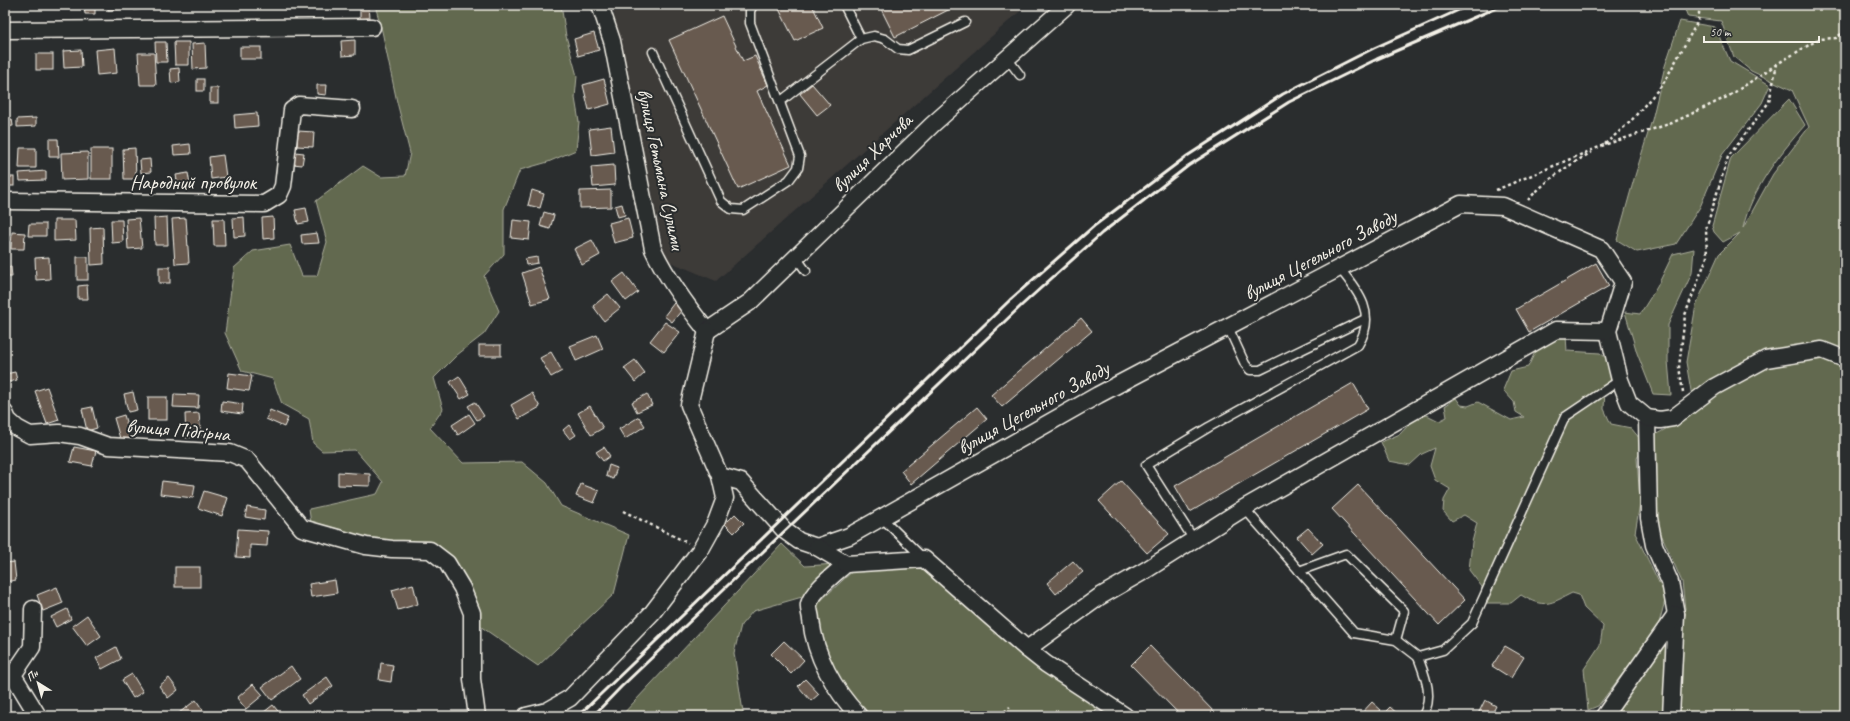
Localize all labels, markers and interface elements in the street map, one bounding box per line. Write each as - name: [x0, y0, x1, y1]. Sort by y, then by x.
- scale bar: [1704, 18, 1819, 44]
- text: 50 m: [1710, 24, 1732, 40]
- street label: вулиця Гетьмана Сулими: [632, 86, 691, 254]
- street label: вулиця Харчова: [826, 107, 919, 198]
- street label: Народний провулок: [130, 170, 258, 195]
- street label: вулиця Цегельного Заводу: [1239, 203, 1403, 306]
- street label: вулиця Цегельного Заводу: [953, 355, 1115, 460]
- street label: вулиця Підгірна: [125, 413, 232, 447]
- north arrow: [18, 663, 58, 703]
- text: Пн: [23, 665, 42, 684]

